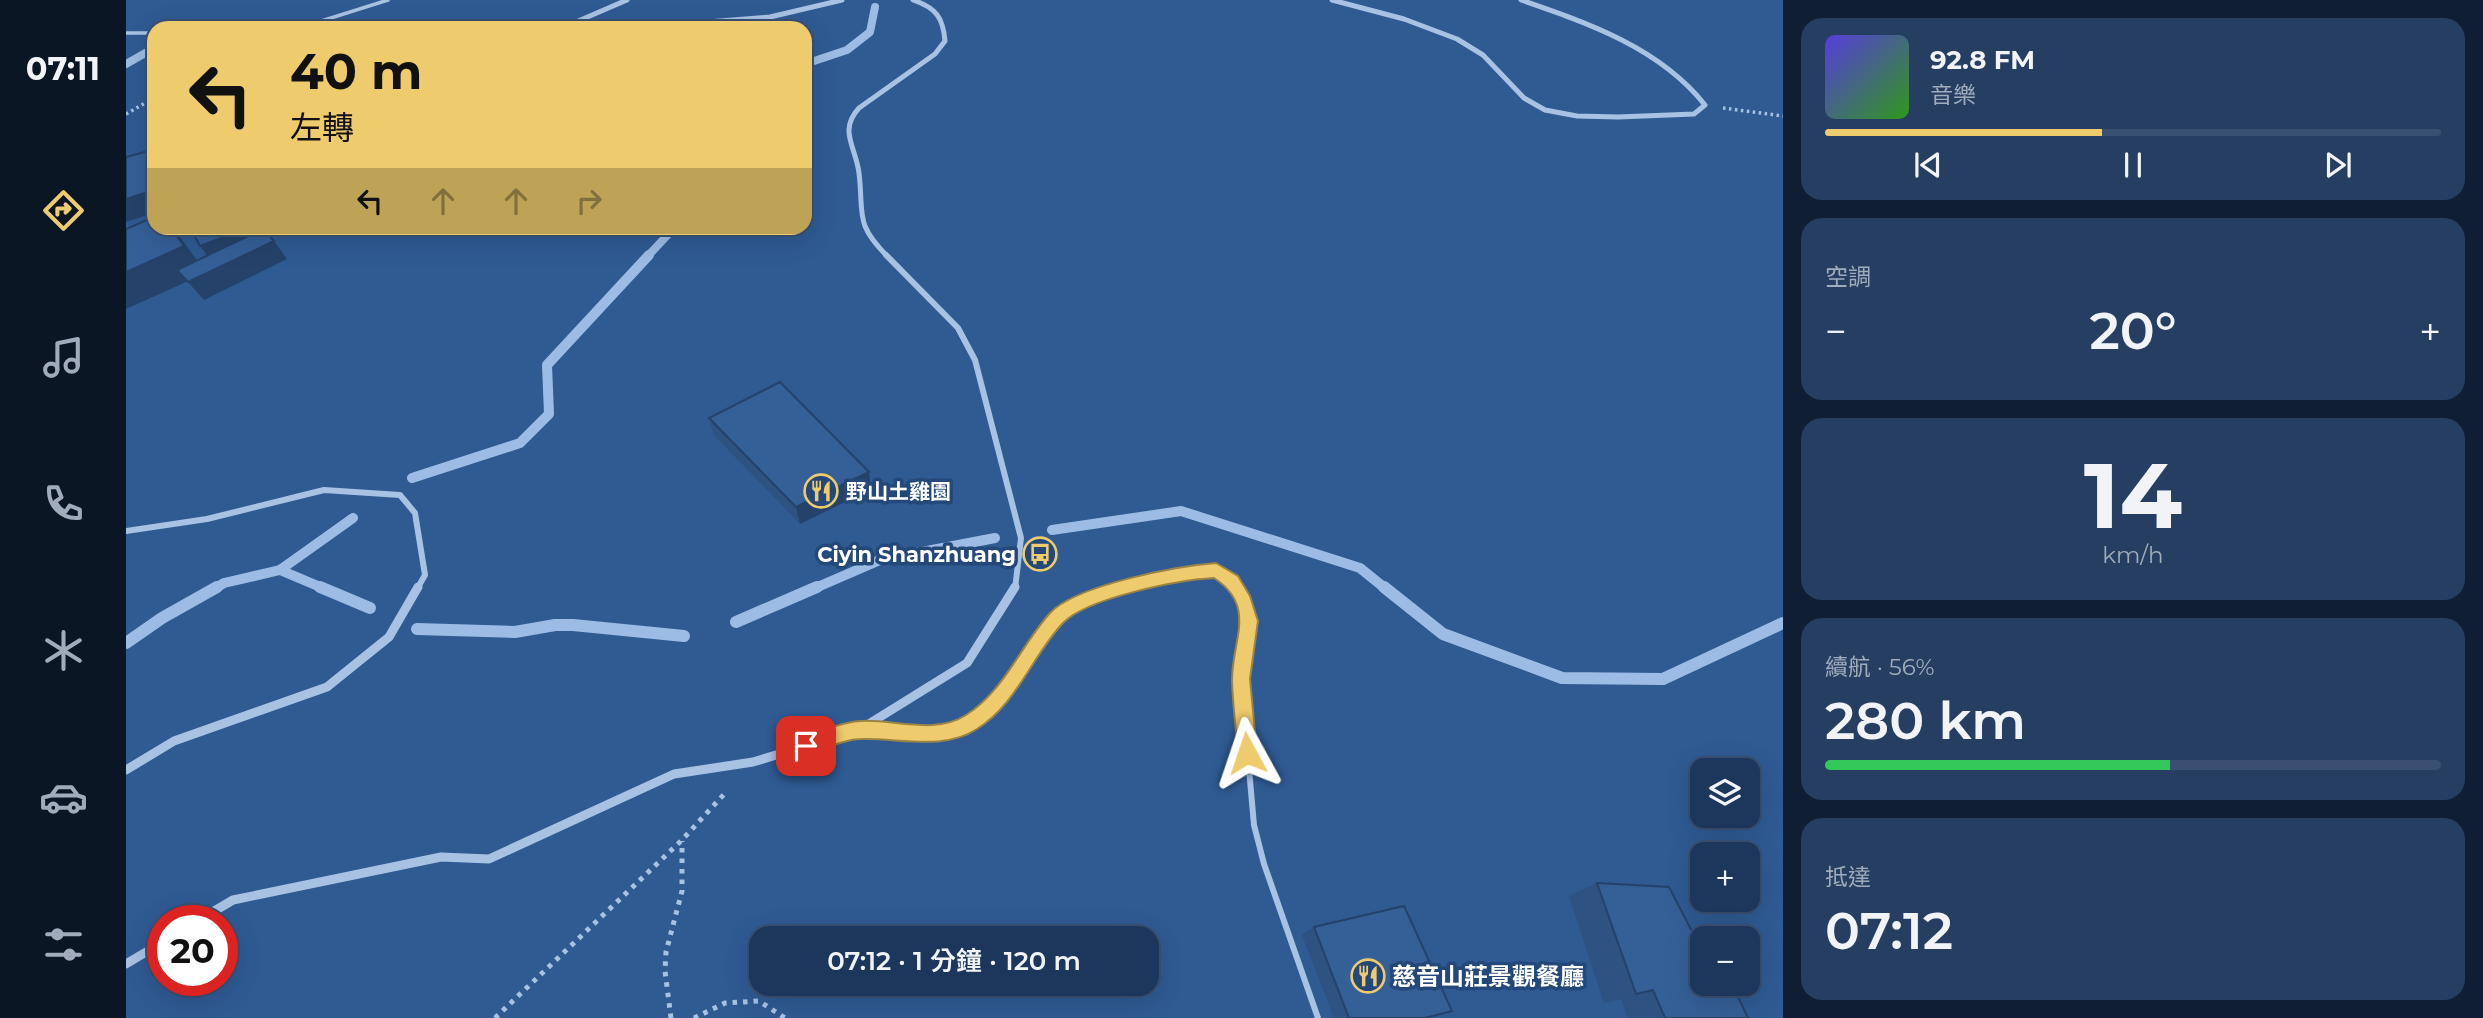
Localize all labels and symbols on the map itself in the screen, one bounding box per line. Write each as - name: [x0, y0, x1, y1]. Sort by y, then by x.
- restaurant icon: 野山土雞園: [802, 472, 840, 510]
- place label: 野山土雞園: [846, 479, 951, 504]
- bus stop icon: Ciyin Shanzhuang: [1021, 535, 1059, 573]
- place label: Ciyin Shanzhuang: [817, 542, 1016, 567]
- pin: [776, 716, 836, 776]
- position arrow: [1210, 716, 1284, 790]
- speed limit sign: 20: [147, 905, 238, 996]
- restaurant icon: 慈音山莊景觀餐廳: [1349, 957, 1387, 995]
- place label: 慈音山莊景觀餐廳: [1392, 962, 1584, 991]

